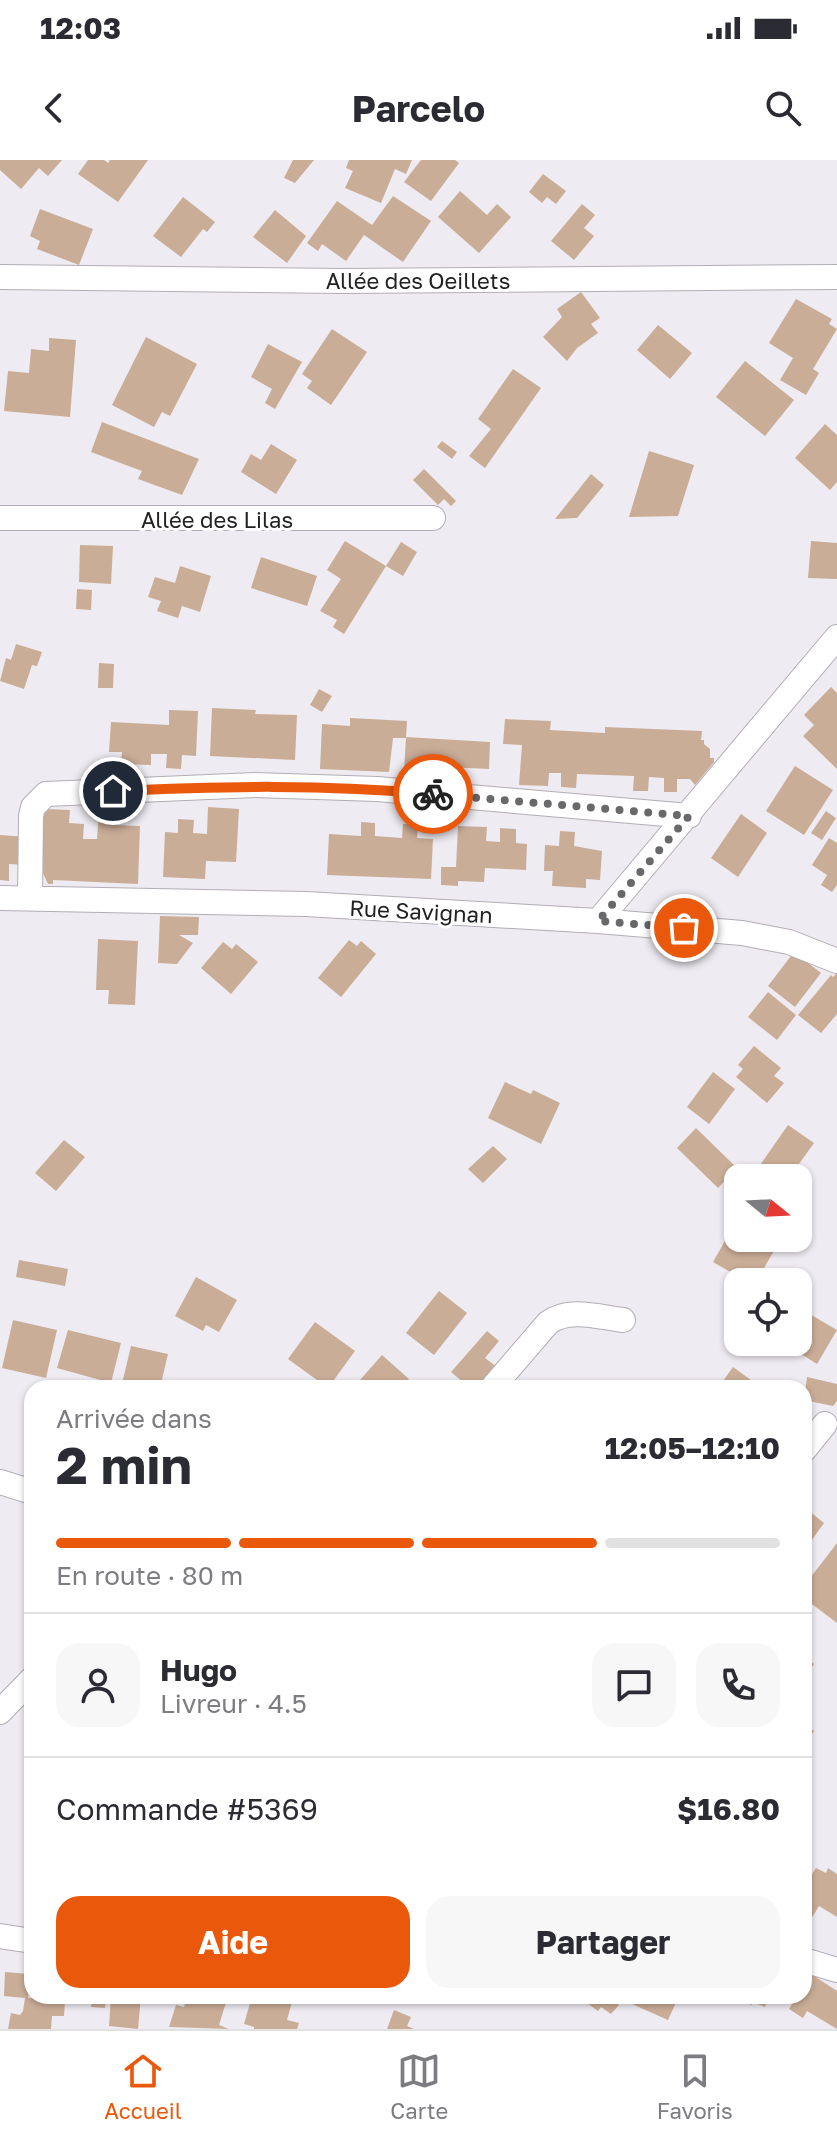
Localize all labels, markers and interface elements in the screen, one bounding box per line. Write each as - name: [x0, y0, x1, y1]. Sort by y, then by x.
- text: 12:03: [40, 10, 121, 46]
- icon: back: [32, 86, 76, 130]
- icon: search: [761, 86, 805, 130]
- text: Parcelo: [352, 87, 485, 130]
- street label: Allée des Oeillets: [326, 267, 510, 294]
- street label: Allée des Lilas: [141, 506, 293, 533]
- courier: [393, 754, 473, 834]
- pin: [79, 757, 147, 825]
- icon: home: [91, 769, 135, 813]
- icon: bike: [411, 772, 455, 816]
- street label: Rue Savignan: [349, 894, 493, 928]
- pin: [650, 894, 718, 962]
- icon: bag: [662, 906, 706, 950]
- north arrow: [724, 1164, 812, 1252]
- map controls: [724, 1164, 812, 1356]
- button: locate: [724, 1268, 812, 1356]
- text: Arrivée dans: [56, 1403, 212, 1434]
- text: 12:05–12:10: [605, 1430, 780, 1466]
- text: 2 min: [56, 1433, 192, 1495]
- text: En route · 80 m: [56, 1560, 243, 1591]
- button: person: [56, 1643, 140, 1727]
- button: chat: [592, 1643, 676, 1727]
- button: phone: [696, 1643, 780, 1727]
- text: Hugo: [160, 1652, 237, 1688]
- text: Livreur · 4.5: [160, 1688, 307, 1719]
- text: Commande #5369: [56, 1791, 318, 1827]
- text: $16.80: [677, 1791, 780, 1827]
- button: Aide: [56, 1896, 410, 1988]
- button: Partager: [426, 1896, 780, 1988]
- tab: Accueil: [104, 2049, 182, 2124]
- tab: Carte: [390, 2049, 448, 2124]
- tab: Favoris: [657, 2049, 733, 2124]

